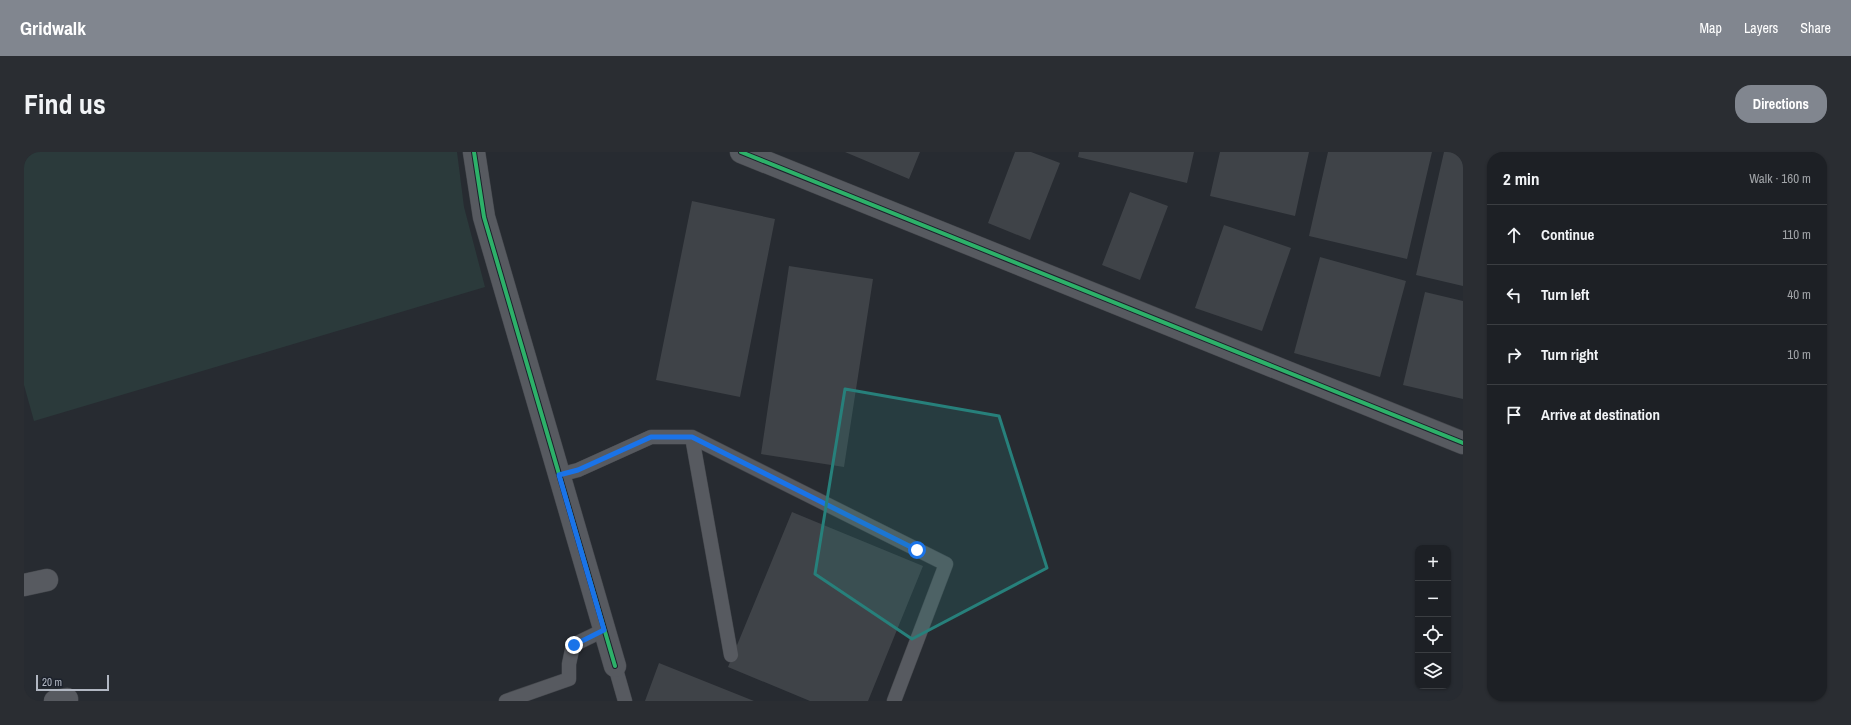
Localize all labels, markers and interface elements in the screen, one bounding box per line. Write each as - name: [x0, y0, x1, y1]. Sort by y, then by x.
- text: Gridwalk: [20, 15, 86, 41]
- text: Map: [1700, 19, 1722, 37]
- text: Layers: [1744, 19, 1778, 37]
- text: Share: [1800, 19, 1831, 37]
- text: Find us: [24, 85, 106, 123]
- button: Directions: [1735, 85, 1827, 123]
- text: 2 min: [1503, 167, 1539, 190]
- text: Walk · 160 m: [1749, 170, 1811, 187]
- icon: ahead: [1503, 224, 1525, 246]
- text: Continue: [1541, 224, 1594, 245]
- text: 110 m: [1782, 226, 1811, 243]
- icon: left: [1503, 284, 1525, 306]
- text: Turn left: [1541, 284, 1589, 305]
- text: 40 m: [1787, 286, 1811, 303]
- icon: right: [1503, 344, 1525, 366]
- text: Turn right: [1541, 344, 1598, 365]
- text: 10 m: [1787, 346, 1811, 363]
- icon: arrive: [1503, 404, 1525, 426]
- text: Arrive at destination: [1541, 404, 1660, 425]
- route start: [908, 541, 926, 559]
- map controls: [1415, 545, 1451, 689]
- button: +: [1415, 545, 1451, 581]
- button: −: [1415, 581, 1451, 617]
- button: locate: [1415, 617, 1451, 653]
- route end: [565, 636, 583, 654]
- button: layers: [1415, 653, 1451, 689]
- scale bar: [36, 673, 109, 692]
- text: 20 m: [42, 675, 62, 689]

